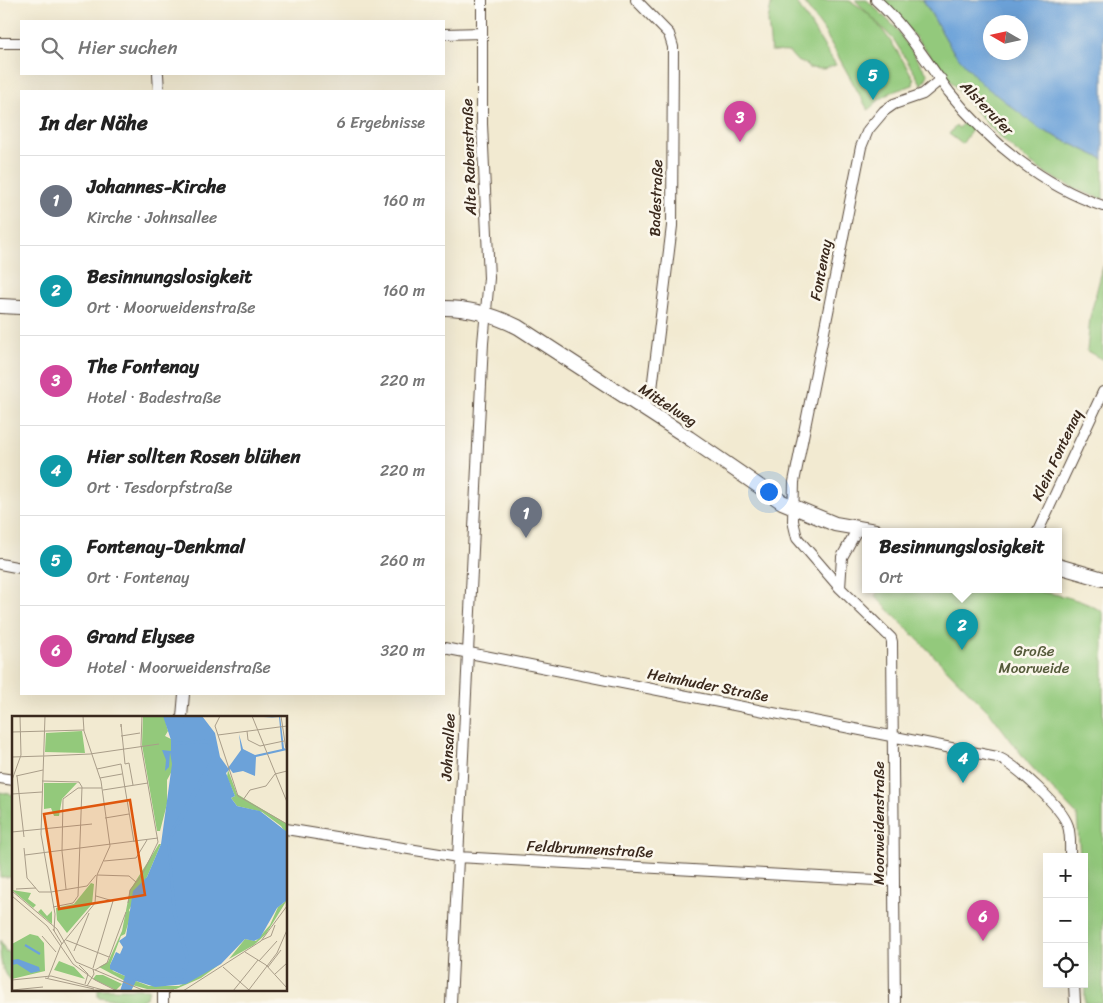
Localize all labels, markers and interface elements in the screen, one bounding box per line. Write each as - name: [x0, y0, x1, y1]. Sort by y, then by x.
- north arrow: [983, 15, 1028, 60]
- search box: [20, 20, 445, 75]
- text: Hier suchen: [78, 31, 178, 64]
- icon: search: [38, 34, 66, 62]
- pin: 5: [857, 59, 889, 100]
- street label: Alsterufer: [953, 73, 1021, 142]
- street label: Alte Rabenstraße: [454, 98, 484, 217]
- pin: 3: [724, 101, 756, 142]
- text: In der Nähe: [40, 104, 148, 142]
- text: 6 Ergebnisse: [337, 108, 425, 137]
- street label: Badestraße: [642, 159, 670, 237]
- text: Johannes-Kirche: [87, 170, 226, 203]
- text: 1: [53, 186, 59, 215]
- text: 160 m: [382, 186, 425, 215]
- text: Kirche · Johnsallee: [87, 203, 217, 232]
- street label: Fontenay: [802, 237, 840, 303]
- text: Besinnungslosigkeit: [87, 260, 253, 293]
- text: 2: [51, 276, 61, 305]
- text: 160 m: [382, 276, 425, 305]
- text: Ort · Moorweidenstraße: [87, 293, 256, 322]
- text: The Fontenay: [87, 350, 199, 383]
- text: 3: [52, 366, 60, 395]
- text: 220 m: [380, 366, 425, 395]
- street label: Mittelweg: [633, 376, 703, 434]
- text: Hotel · Badestraße: [87, 383, 221, 412]
- street label: Klein Fontenay: [1024, 405, 1090, 505]
- text: Hier sollten Rosen blühen: [87, 440, 301, 473]
- text: 4: [51, 456, 61, 485]
- text: 220 m: [380, 456, 425, 485]
- text: Ort · Tesdorpfstraße: [87, 473, 233, 502]
- your location: [756, 479, 782, 505]
- pin: 1: [510, 497, 542, 538]
- popup: [862, 528, 1062, 593]
- text: Fontenay-Denkmal: [87, 530, 245, 563]
- text: Besinnungslosigkeit: [879, 530, 1045, 563]
- text: 5: [51, 546, 61, 575]
- text: 260 m: [380, 546, 425, 575]
- text: Ort · Fontenay: [87, 563, 189, 592]
- text: Ort: [879, 563, 903, 592]
- pin: 2: [946, 609, 978, 650]
- text: Grand Elysee: [87, 620, 195, 653]
- text: 6: [51, 636, 61, 665]
- text: 320 m: [380, 636, 425, 665]
- park label: Große Moorweide: [999, 638, 1070, 681]
- text: Hotel · Moorweidenstraße: [87, 653, 271, 682]
- street label: Heimhuder Straße: [645, 661, 771, 709]
- street label: Johnsallee: [433, 712, 463, 783]
- inset map: [12, 716, 288, 990]
- pin: 4: [947, 742, 979, 783]
- street label: Moorweidenstraße: [866, 761, 892, 885]
- street label: Feldbrunnenstraße: [526, 833, 654, 865]
- map controls: [1043, 853, 1088, 988]
- button: +: [1043, 853, 1088, 898]
- button: −: [1043, 898, 1088, 943]
- pin: 6: [967, 900, 999, 941]
- button: locate: [1043, 943, 1088, 988]

